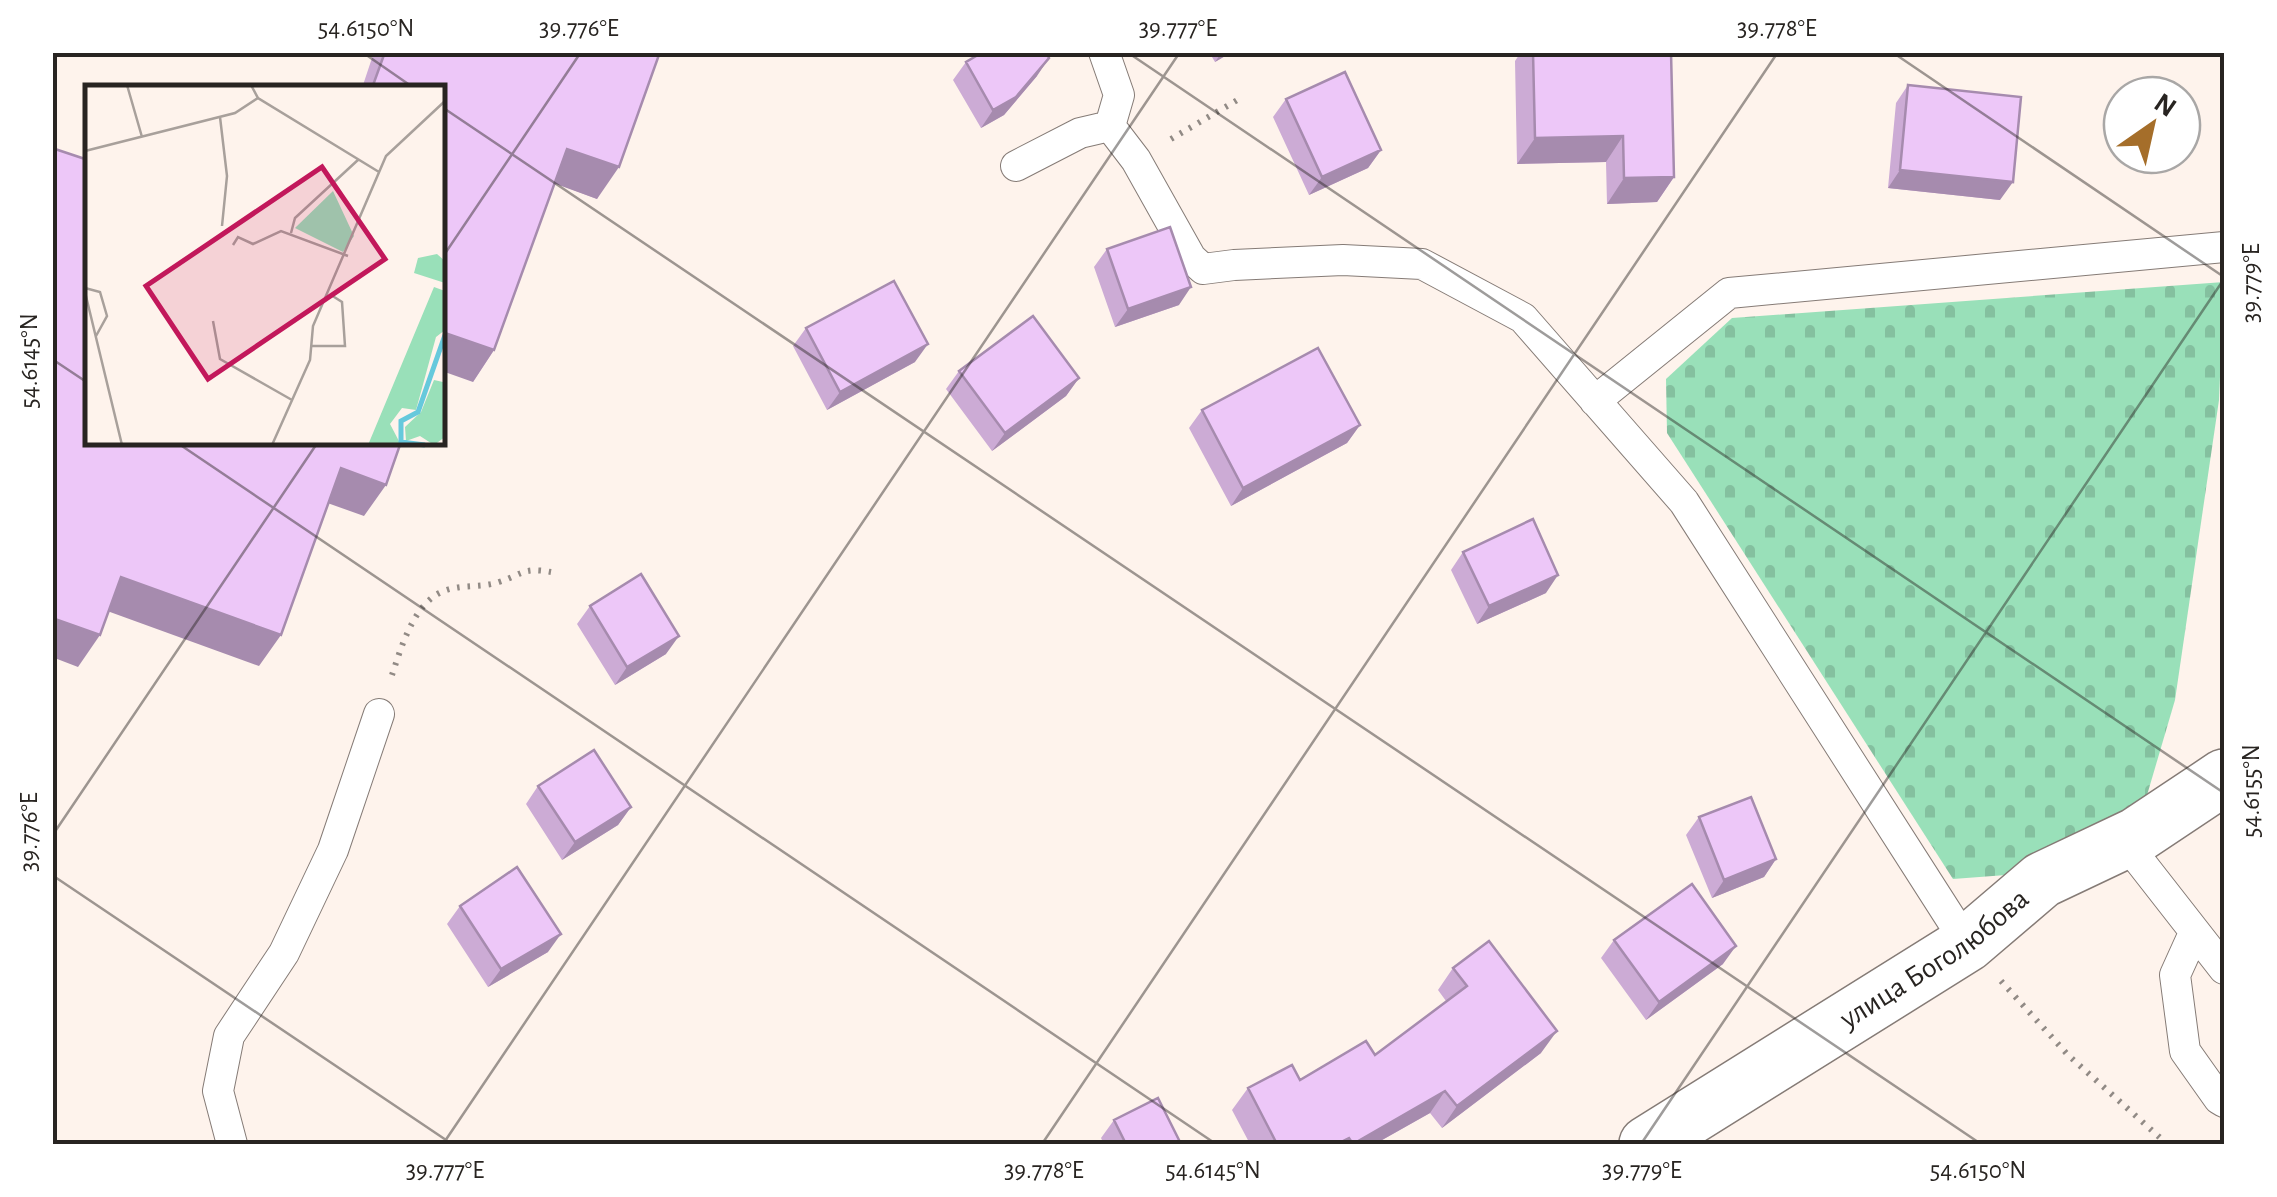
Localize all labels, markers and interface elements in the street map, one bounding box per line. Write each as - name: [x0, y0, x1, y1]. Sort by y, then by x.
- text: 54.6150°N: [318, 16, 414, 41]
- text: 39.776°E: [539, 16, 619, 41]
- text: 39.777°E: [1139, 16, 1217, 41]
- text: 39.778°E: [1737, 16, 1817, 41]
- north arrow: [2102, 75, 2202, 175]
- inset map: [85, 85, 445, 445]
- text: N: [2149, 89, 2181, 123]
- text: 39.779°E: [2239, 243, 2264, 323]
- text: 54.6145°N: [17, 313, 42, 409]
- text: 54.6155°N: [2239, 744, 2264, 838]
- text: 39.776°E: [17, 792, 42, 872]
- street label: улица Боголюбова: [1834, 883, 2035, 1035]
- text: 39.777°E: [406, 1158, 484, 1183]
- text: 39.778°E: [1004, 1158, 1084, 1183]
- text: 54.6145°N: [1165, 1158, 1261, 1183]
- text: 39.779°E: [1602, 1158, 1682, 1183]
- text: 54.6150°N: [1930, 1158, 2026, 1183]

